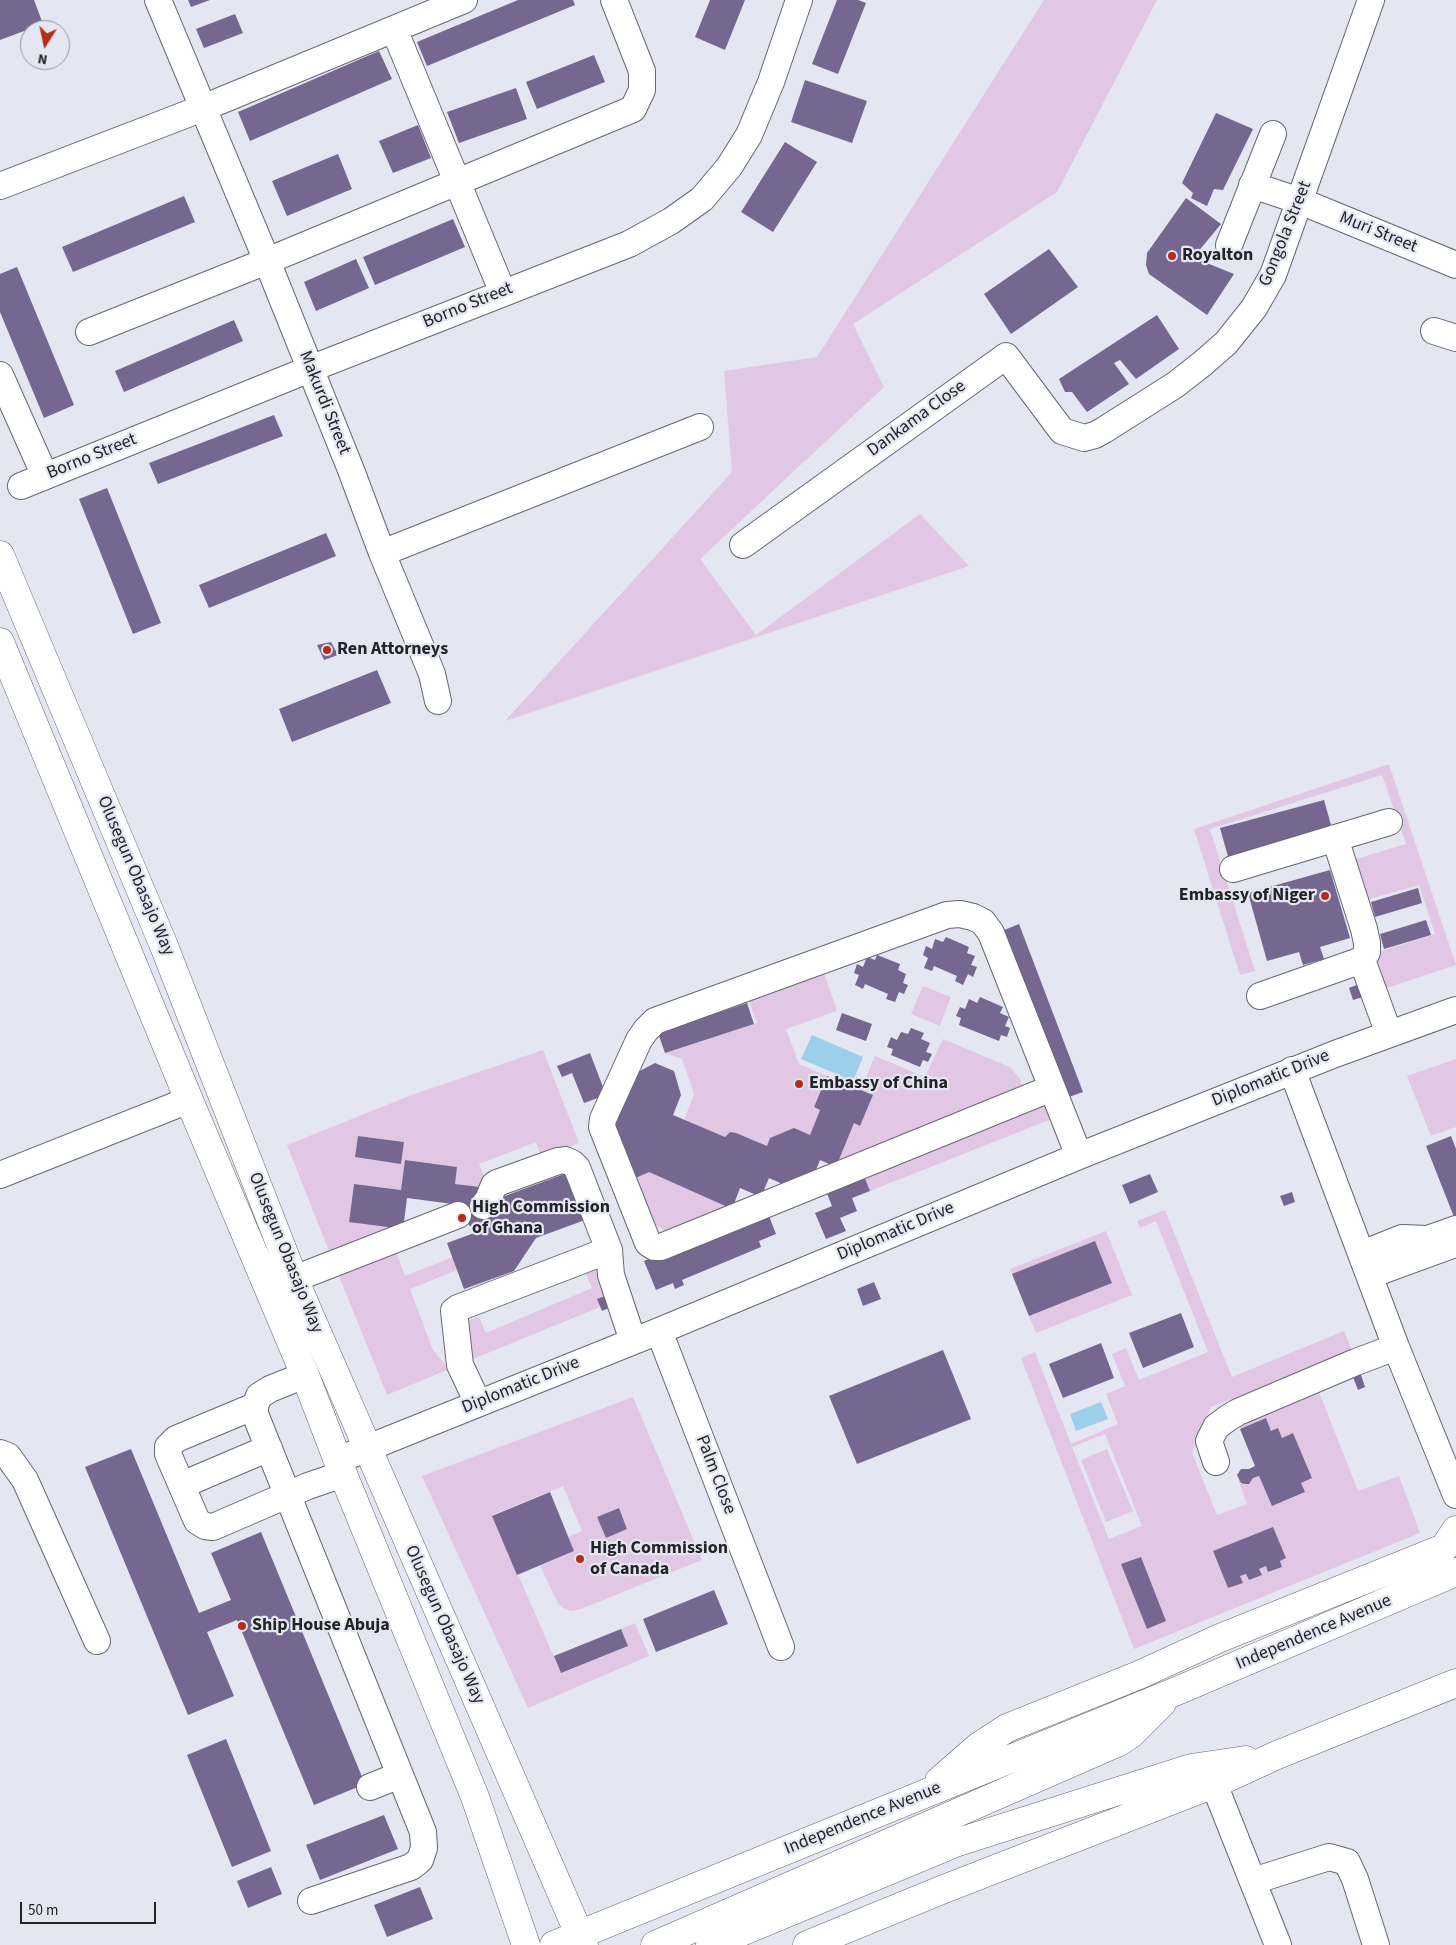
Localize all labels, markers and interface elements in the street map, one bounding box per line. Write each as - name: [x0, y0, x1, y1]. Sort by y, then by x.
- north arrow: [20, 20, 70, 70]
- text: N: [36, 48, 49, 69]
- street label: Gongola Street: [1255, 178, 1317, 290]
- street label: Muri Street: [1336, 208, 1420, 258]
- place label: Royalton: [1182, 245, 1253, 267]
- marker: Royalton: [1166, 250, 1178, 262]
- street label: Borno Street: [420, 278, 516, 334]
- street label: Makurdi Street: [293, 348, 355, 458]
- street label: Dankama Close: [864, 376, 970, 462]
- street label: Borno Street: [44, 429, 140, 485]
- place label: Ren Attorneys: [337, 639, 448, 661]
- marker: Ren Attorneys: [321, 644, 333, 656]
- street label: Olusegun Obasajo Way: [92, 793, 178, 959]
- place label: Embassy of Niger: [1179, 885, 1315, 907]
- marker: Embassy of Niger: [1319, 890, 1331, 902]
- street label: Diplomatic Drive: [1209, 1046, 1333, 1112]
- place label: Embassy of China: [809, 1073, 948, 1095]
- marker: Embassy of China: [793, 1078, 805, 1090]
- street label: Olusegun Obasajo Way: [243, 1169, 327, 1337]
- place label: High Commission of Ghana: [472, 1197, 610, 1240]
- street label: Diplomatic Drive: [834, 1198, 958, 1266]
- marker: High Commission of Ghana: [456, 1212, 468, 1224]
- street label: Diplomatic Drive: [459, 1353, 583, 1419]
- street label: Palm Close: [690, 1433, 740, 1517]
- place label: High Commission of Canada: [590, 1538, 728, 1580]
- street label: Olusegun Obasajo Way: [399, 1542, 489, 1708]
- marker: High Commission of Canada: [574, 1553, 586, 1565]
- street label: Independence Avenue: [1233, 1590, 1395, 1676]
- place label: Ship House Abuja: [252, 1615, 390, 1637]
- marker: Ship House Abuja: [236, 1620, 248, 1632]
- street label: Independence Avenue: [782, 1778, 944, 1860]
- scale bar: [22, 1892, 159, 1924]
- text: 50 m: [28, 1900, 58, 1921]

